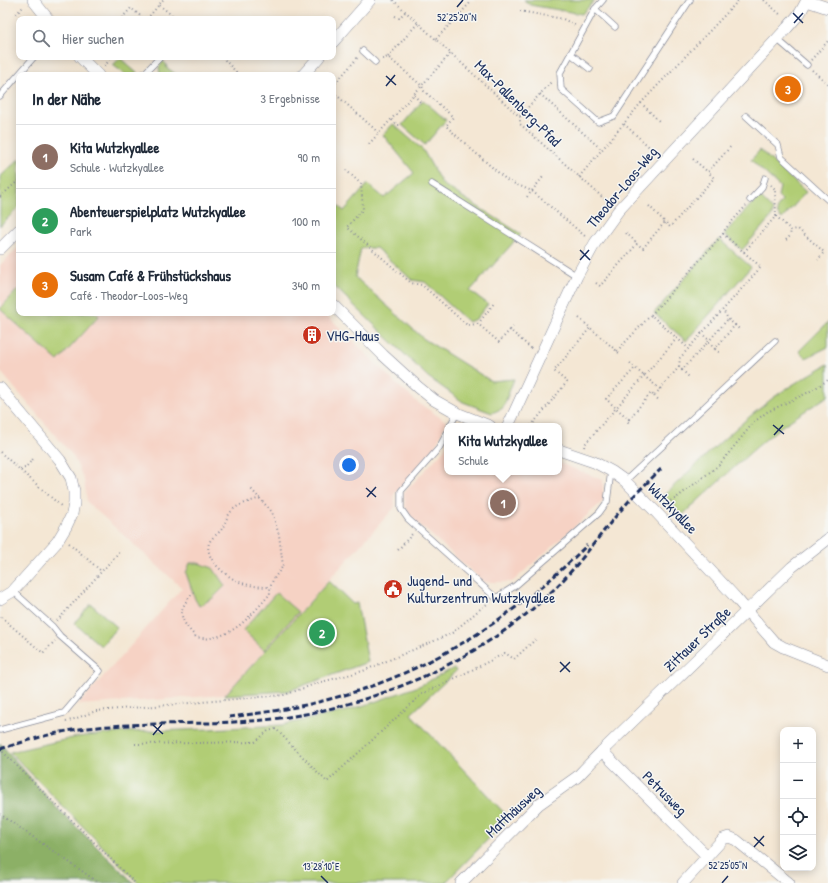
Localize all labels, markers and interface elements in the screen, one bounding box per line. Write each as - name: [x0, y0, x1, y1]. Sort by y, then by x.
- text: 52°25'20"N: [437, 11, 477, 24]
- search box: [16, 16, 336, 60]
- icon: search: [30, 27, 52, 49]
- text: Hier suchen: [62, 28, 124, 49]
- street label: Max-Pallenberg-Pfad: [470, 55, 566, 151]
- pin: 3: [775, 74, 801, 104]
- text: In der Nähe: [32, 87, 101, 110]
- text: 3 Ergebnisse: [260, 89, 320, 107]
- text: Kita Wutzkyallee: [70, 137, 159, 158]
- street label: Theodor-Loos-Weg: [582, 142, 663, 232]
- text: 1: [43, 148, 47, 166]
- text: 90 m: [298, 148, 320, 166]
- text: Schule · Wutzkyallee: [70, 158, 164, 176]
- text: Abenteuerspielplatz Wutzkyallee: [70, 201, 246, 222]
- text: 2: [42, 212, 48, 230]
- text: 100 m: [292, 212, 320, 230]
- text: Park: [70, 222, 92, 240]
- text: Susam Café & Frühstückshaus: [70, 265, 231, 286]
- text: 3: [42, 276, 48, 294]
- text: 340 m: [292, 276, 320, 294]
- text: Café · Theodor-Loos-Weg: [70, 286, 188, 304]
- building icon: VHG-Haus: [301, 324, 323, 346]
- place label: VHG-Haus: [326, 325, 380, 346]
- popup: [444, 423, 562, 475]
- text: Kita Wutzkyallee: [458, 430, 548, 451]
- text: Schule: [458, 451, 489, 469]
- your location: [339, 455, 359, 475]
- street label: Wutzkyallee: [643, 478, 703, 538]
- pin: 1: [490, 488, 516, 518]
- place label: Jugend- und Kulturzentrum Wutzkyallee: [407, 570, 555, 608]
- public building icon: Jugend- und Kulturzentrum Wutzkyallee: [382, 578, 404, 600]
- street label: Zittauer Straße: [659, 602, 735, 676]
- pin: 2: [309, 618, 335, 648]
- map controls: [780, 727, 816, 871]
- button: +: [780, 727, 816, 763]
- button: −: [780, 763, 816, 799]
- street label: Petrusweg: [638, 766, 692, 820]
- street label: Matthäusweg: [481, 780, 546, 842]
- button: locate: [780, 799, 816, 835]
- button: layers: [780, 835, 816, 871]
- text: 52°25'05"N: [709, 859, 747, 872]
- text: 13°28'10"E: [303, 860, 340, 873]

